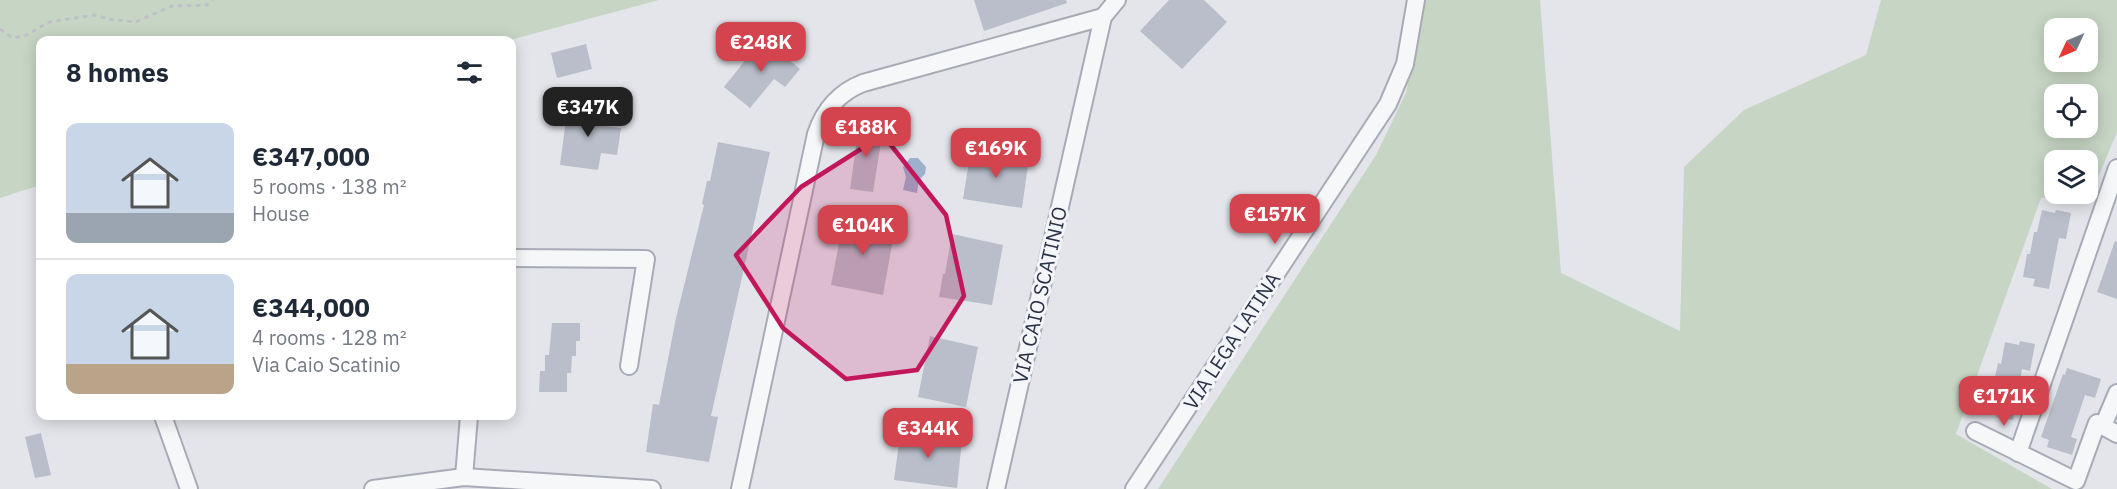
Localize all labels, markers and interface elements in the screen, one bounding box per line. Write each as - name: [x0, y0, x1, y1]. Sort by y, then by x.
- north arrow: [2044, 18, 2098, 72]
- map controls: [2044, 18, 2098, 204]
- pin: €248K: [719, 22, 803, 73]
- text: €248K: [730, 28, 792, 55]
- text: 8 homes: [66, 55, 169, 89]
- icon: filters: [453, 56, 486, 89]
- button: locate: [2044, 84, 2098, 138]
- pin: €347K: [546, 87, 630, 138]
- text: €347K: [557, 93, 619, 120]
- pin: €188K: [824, 107, 908, 158]
- text: €188K: [835, 113, 897, 140]
- pin: €169K: [954, 128, 1038, 179]
- text: €169K: [965, 134, 1027, 161]
- text: €347,000: [252, 139, 370, 173]
- icon: home: [114, 147, 186, 219]
- button: layers: [2044, 150, 2098, 204]
- text: 5 rooms · 138 m²: [252, 173, 407, 200]
- pin: €157K: [1233, 194, 1317, 245]
- text: House: [252, 200, 309, 227]
- text: €157K: [1244, 200, 1306, 227]
- street label: VIA CAIO SCATINIO: [1006, 204, 1073, 386]
- pin: €104K: [821, 205, 905, 256]
- text: €104K: [832, 211, 894, 238]
- street label: VIA LEGA LATINA: [1177, 267, 1286, 415]
- text: €344,000: [252, 290, 370, 324]
- icon: home: [114, 298, 186, 370]
- text: 4 rooms · 128 m²: [252, 324, 407, 351]
- text: Via Caio Scatinio: [252, 351, 401, 378]
- pin: €171K: [1962, 376, 2046, 427]
- text: €171K: [1973, 382, 2035, 409]
- pin: €344K: [886, 408, 970, 459]
- text: €344K: [897, 414, 959, 441]

